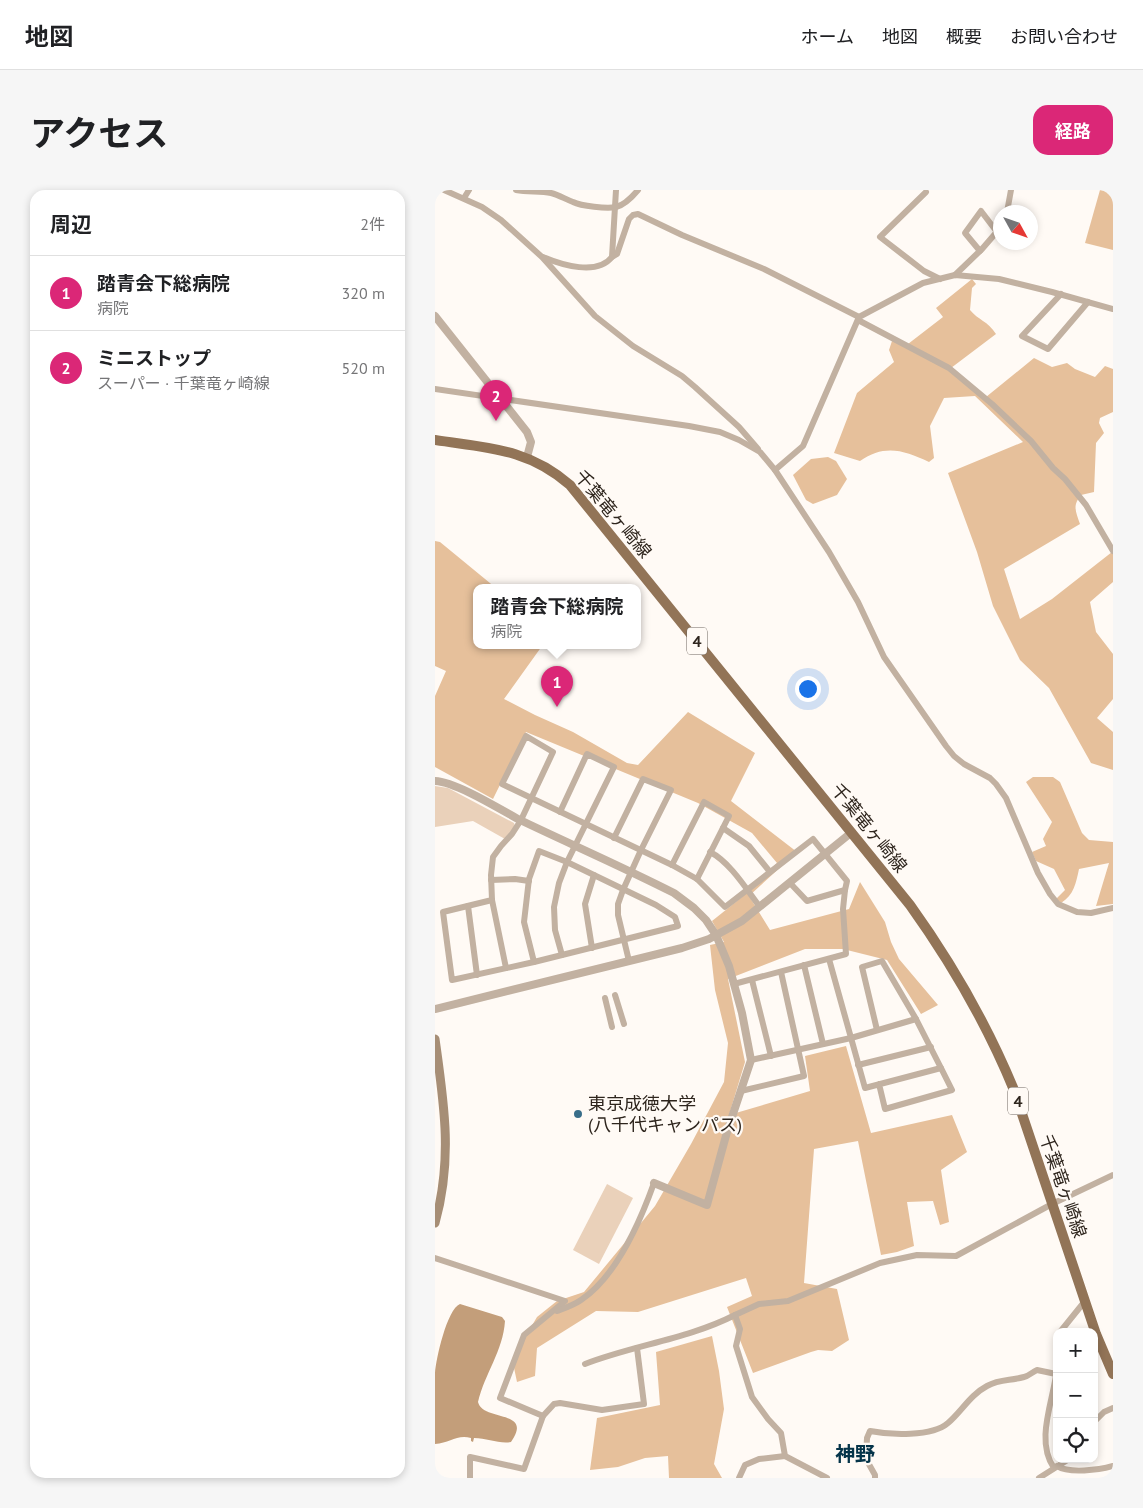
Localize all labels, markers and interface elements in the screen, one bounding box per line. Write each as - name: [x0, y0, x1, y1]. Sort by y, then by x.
- text: 地図: [25, 21, 73, 52]
- text: ホーム: [801, 25, 854, 48]
- text: 地図: [882, 25, 918, 48]
- text: 概要: [946, 25, 982, 48]
- text: お問い合わせ: [1010, 25, 1118, 48]
- button: 経路: [1033, 105, 1113, 155]
- text: アクセス: [30, 110, 168, 156]
- north arrow: [993, 205, 1038, 250]
- text: 周辺: [50, 211, 92, 238]
- text: 2件: [360, 214, 385, 234]
- text: 踏青会下総病院: [97, 271, 230, 295]
- text: 1: [61, 283, 71, 303]
- text: 320 m: [342, 283, 385, 303]
- text: 病院: [97, 298, 129, 318]
- text: ミニストップ: [97, 346, 211, 370]
- text: 2: [61, 358, 71, 378]
- text: 520 m: [342, 358, 385, 378]
- text: スーパー · 千葉竜ヶ崎線: [97, 373, 270, 393]
- pin: 2: [480, 380, 512, 421]
- street label: 千葉竜ヶ崎線: [570, 465, 657, 562]
- popup: [473, 584, 641, 649]
- text: 踏青会下総病院: [490, 594, 624, 618]
- text: 病院: [490, 621, 523, 641]
- road number: 4: [687, 628, 707, 654]
- pin: 1: [541, 666, 573, 707]
- your location: [795, 676, 821, 702]
- street label: 千葉竜ヶ崎線: [826, 778, 912, 877]
- road number: 4: [1008, 1088, 1028, 1114]
- place label: 東京成徳大学 (八千代キャンパス): [588, 1092, 742, 1136]
- marker: 東京成徳大学 (八千代キャンパス): [572, 1108, 584, 1120]
- street label: 千葉竜ヶ崎線: [1035, 1131, 1092, 1241]
- map controls: [1053, 1328, 1098, 1463]
- button: +: [1053, 1328, 1098, 1373]
- button: −: [1053, 1373, 1098, 1418]
- button: locate: [1053, 1418, 1098, 1463]
- district label: 神野: [835, 1441, 875, 1467]

